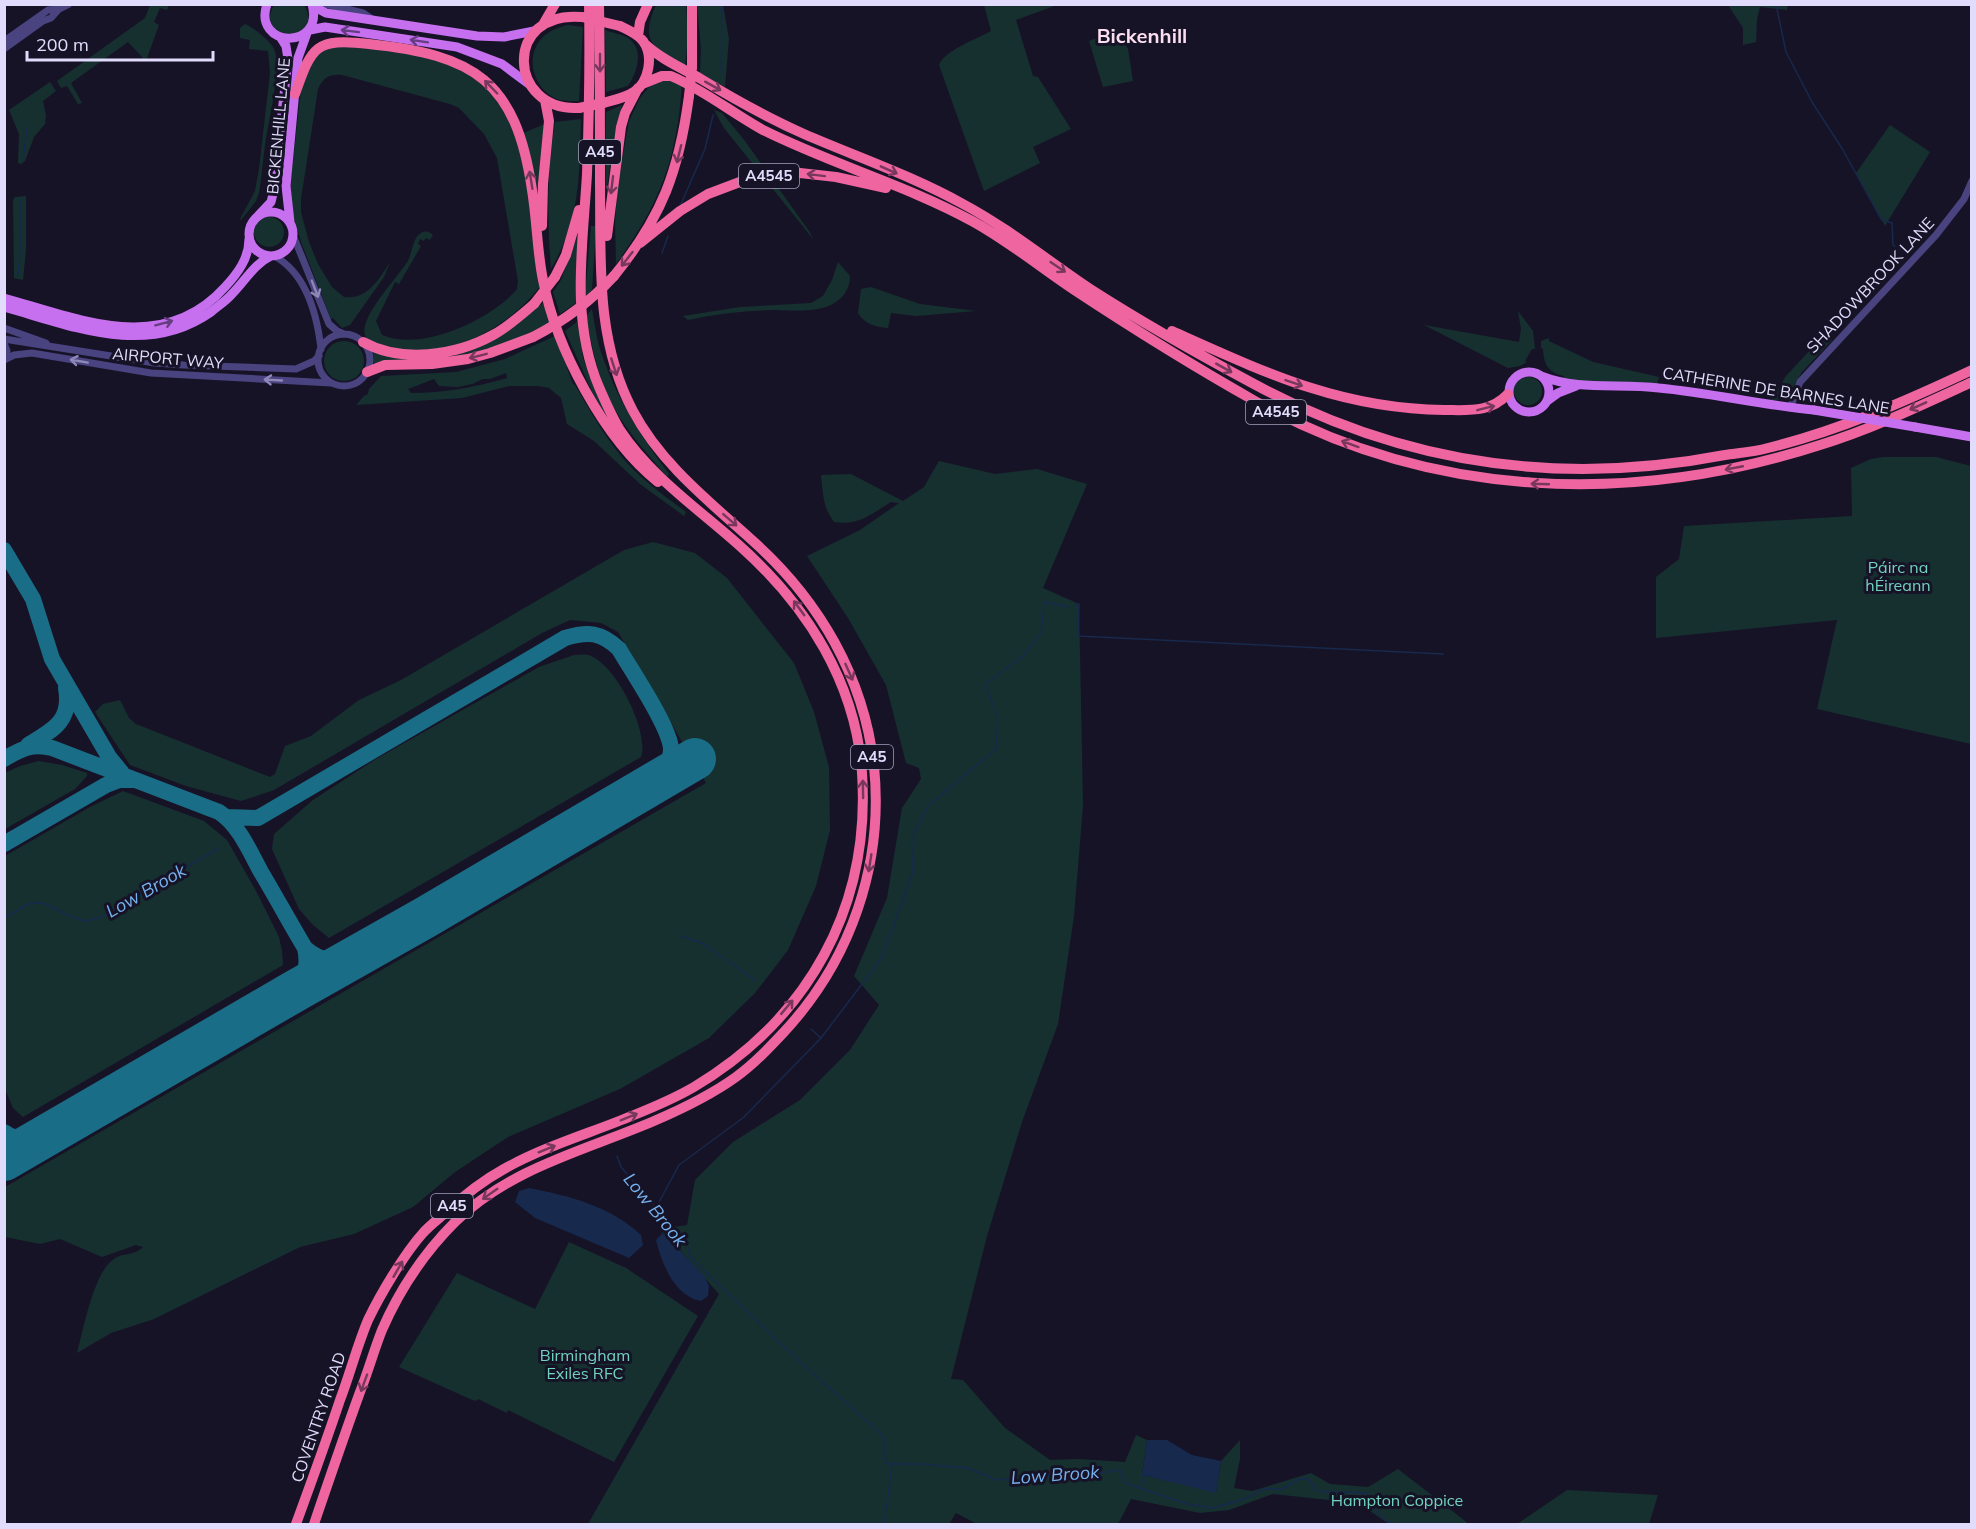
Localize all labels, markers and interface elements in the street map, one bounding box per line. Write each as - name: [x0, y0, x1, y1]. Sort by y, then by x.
- district label: Bickenhill: [1097, 23, 1187, 48]
- scale bar: [27, 24, 213, 62]
- one-way arrow: [340, 25, 360, 36]
- text: 200 m: [36, 33, 89, 56]
- one-way arrow: [410, 36, 430, 47]
- one-way arrow: [594, 52, 606, 72]
- street label: BICKENHILL LANE: [262, 57, 294, 195]
- one-way arrow: [484, 80, 498, 95]
- one-way arrow: [704, 81, 721, 93]
- road number: A45: [579, 140, 621, 164]
- one-way arrow: [672, 144, 684, 163]
- road number: A4545: [739, 164, 799, 188]
- one-way arrow: [880, 165, 898, 176]
- one-way arrow: [806, 169, 826, 180]
- one-way arrow: [525, 171, 536, 191]
- one-way arrow: [607, 174, 618, 194]
- street label: SHADOWBROOK LANE: [1802, 213, 1938, 357]
- one-way arrow: [621, 251, 634, 267]
- one-way arrow: [1049, 261, 1065, 273]
- one-way arrow: [310, 279, 321, 298]
- one-way arrow: [154, 317, 173, 328]
- street label: AIRPORT WAY: [112, 343, 225, 373]
- one-way arrow: [469, 351, 488, 363]
- one-way arrow: [69, 355, 89, 366]
- one-way arrow: [610, 357, 621, 376]
- one-way arrow: [1216, 362, 1233, 374]
- street label: CATHERINE DE BARNES LANE: [1661, 362, 1891, 418]
- one-way arrow: [263, 374, 283, 385]
- one-way arrow: [1284, 379, 1303, 390]
- road number: A4545: [1246, 400, 1306, 424]
- one-way arrow: [1476, 401, 1495, 413]
- one-way arrow: [1909, 401, 1928, 412]
- one-way arrow: [1341, 437, 1360, 448]
- one-way arrow: [1724, 463, 1744, 474]
- one-way arrow: [1531, 478, 1551, 489]
- one-way arrow: [722, 513, 737, 527]
- park label: Páirc na hÉireann: [1865, 557, 1931, 595]
- one-way arrow: [792, 600, 805, 616]
- one-way arrow: [844, 662, 856, 680]
- road number: A45: [851, 745, 893, 769]
- one-way arrow: [857, 779, 868, 799]
- one-way arrow: [864, 852, 875, 872]
- water label: Low Brook: [102, 858, 191, 923]
- one-way arrow: [781, 999, 794, 1015]
- one-way arrow: [619, 1111, 638, 1122]
- one-way arrow: [537, 1143, 555, 1154]
- water label: Low Brook: [619, 1168, 693, 1252]
- one-way arrow: [483, 1188, 499, 1200]
- road number: A45: [431, 1194, 473, 1218]
- one-way arrow: [392, 1261, 404, 1278]
- park label: Birmingham Exiles RFC: [540, 1345, 630, 1383]
- street label: COVENTRY ROAD: [286, 1349, 350, 1485]
- one-way arrow: [357, 1373, 368, 1392]
- water label: Low Brook: [1010, 1460, 1101, 1489]
- park label: Hampton Coppice: [1331, 1490, 1463, 1510]

